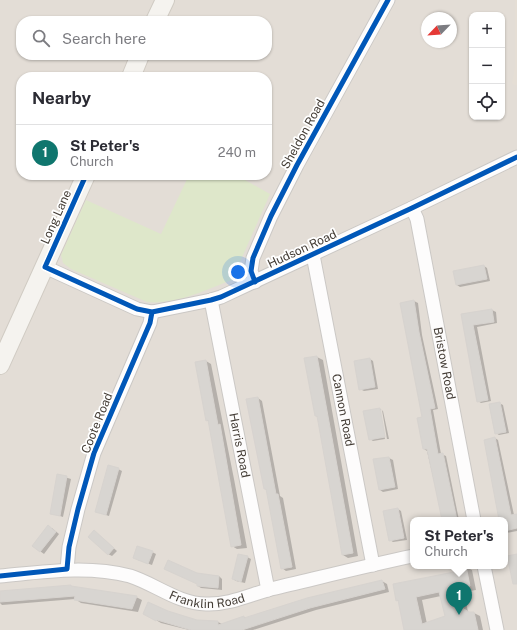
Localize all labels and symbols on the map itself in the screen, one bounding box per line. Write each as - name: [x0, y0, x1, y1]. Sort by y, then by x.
- north arrow: [421, 12, 457, 48]
- street label: Sheldon Road: [278, 97, 328, 171]
- street label: Long Lane: [38, 188, 74, 246]
- street label: Hudson Road: [265, 227, 339, 271]
- your location: [228, 262, 248, 282]
- street label: Bristow Road: [431, 326, 458, 401]
- street label: Cannon Road: [329, 373, 357, 448]
- street label: Coote Road: [79, 391, 115, 455]
- street label: Harris Road: [226, 412, 253, 479]
- pin: 1: [446, 582, 472, 615]
- street label: Franklin Road: [167, 588, 246, 611]

